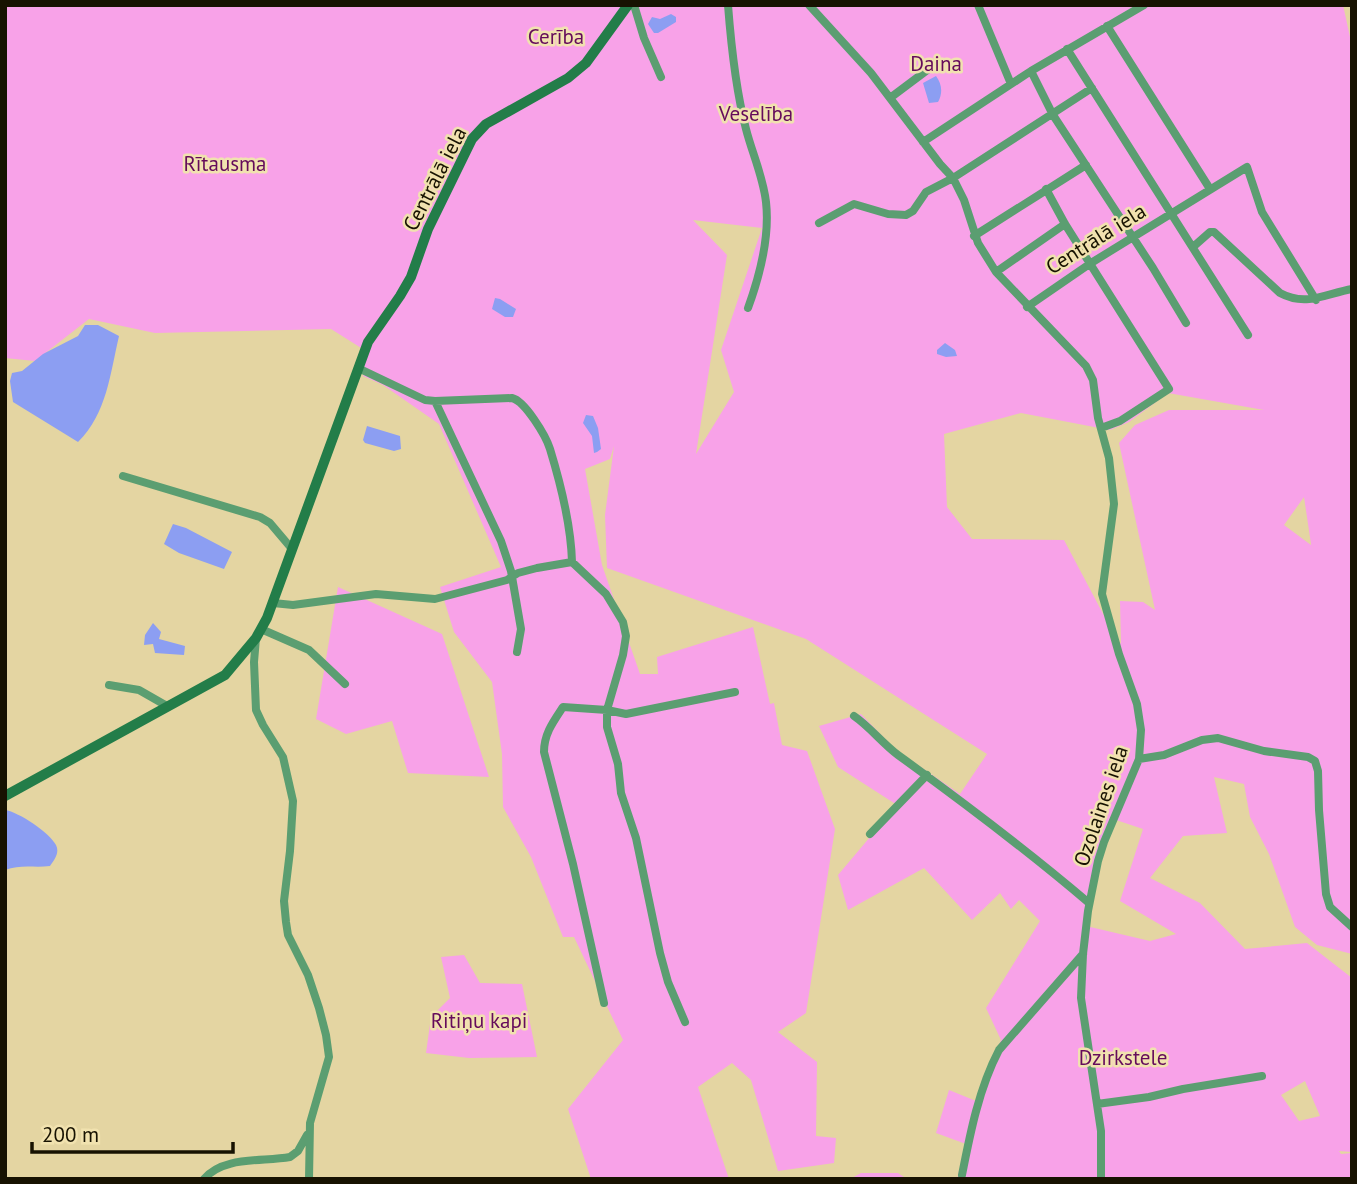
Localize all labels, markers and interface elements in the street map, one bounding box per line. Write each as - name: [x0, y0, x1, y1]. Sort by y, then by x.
- park label: Cerība: [528, 23, 584, 50]
- park label: Daina: [910, 50, 962, 77]
- park label: Veselība: [718, 100, 793, 127]
- street label: Centrālā iela: [397, 122, 472, 235]
- park label: Rītausma: [183, 150, 267, 177]
- street label: Centrālā iela: [1041, 197, 1151, 280]
- street label: Ozolaines iela: [1067, 742, 1134, 870]
- park label: Ritiņu kapi: [431, 1007, 527, 1034]
- park label: Dzirkstele: [1079, 1044, 1167, 1071]
- scale bar: [32, 1110, 233, 1154]
- text: 200 m: [42, 1121, 99, 1148]

